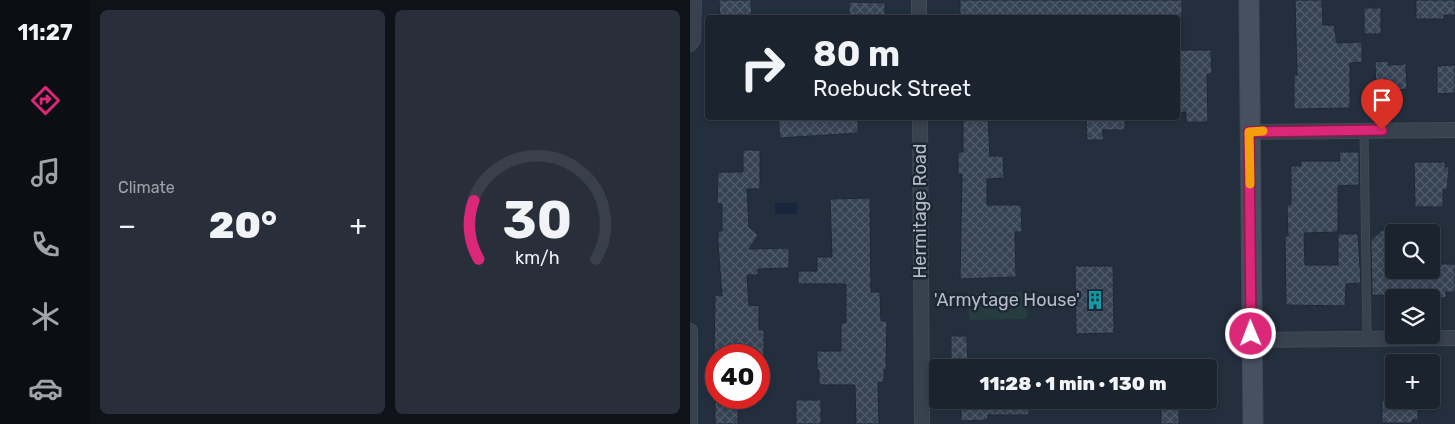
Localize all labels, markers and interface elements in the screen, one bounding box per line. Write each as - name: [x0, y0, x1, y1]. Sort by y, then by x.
- text: 11:27: [17, 19, 73, 46]
- text: 80 m: [813, 33, 900, 75]
- icon: right: [730, 35, 795, 100]
- text: Roebuck Street: [813, 75, 971, 102]
- pin: [1361, 79, 1403, 130]
- icon: directions: [28, 83, 63, 118]
- icon: arrive: [1368, 86, 1396, 114]
- street label: Hermitage Road: [909, 144, 931, 279]
- icon: music: [28, 155, 63, 190]
- text: Climate: [118, 178, 175, 197]
- text: 30: [503, 189, 572, 251]
- text: 20°: [209, 202, 277, 248]
- text: −: [118, 209, 136, 242]
- text: +: [350, 209, 367, 242]
- map controls: [1385, 224, 1440, 409]
- button: search: [1385, 224, 1440, 279]
- icon: phone: [28, 227, 63, 262]
- text: km/h: [515, 247, 560, 268]
- place label: 'Armytage House': [934, 289, 1080, 311]
- building icon: 'Armytage House': [1084, 289, 1106, 311]
- button: layers: [1385, 289, 1440, 344]
- icon: climate: [28, 299, 63, 334]
- position arrow: [1224, 307, 1276, 359]
- speed limit sign: 40: [705, 344, 770, 409]
- button: +: [1385, 354, 1440, 409]
- icon: car: [28, 371, 63, 406]
- text: 11:28 · 1 min · 130 m: [979, 372, 1167, 395]

